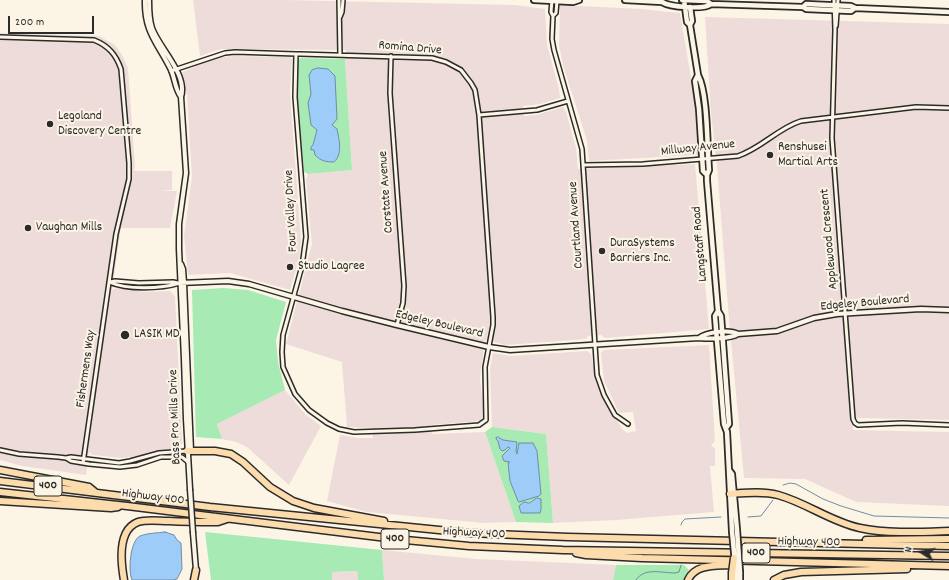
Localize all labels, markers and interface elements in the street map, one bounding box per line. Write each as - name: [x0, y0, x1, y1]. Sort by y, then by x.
- scale bar: [10, 8, 96, 34]
- text: 200 m: [15, 14, 44, 31]
- street label: Romina Drive: [378, 38, 442, 60]
- place label: Legoland Discovery Centre: [58, 109, 141, 140]
- marker: Legoland Discovery Centre: [45, 119, 55, 129]
- street label: Millway Avenue: [660, 137, 736, 161]
- place label: Renshusei Martial Arts: [778, 140, 838, 171]
- street label: Corstate Avenue: [376, 150, 398, 234]
- marker: Renshusei Martial Arts: [765, 150, 775, 160]
- street label: Four Valley Drive: [282, 169, 302, 253]
- street label: Courtland Avenue: [566, 181, 588, 269]
- street label: Applewood Crescent: [818, 188, 842, 290]
- street label: Langstaff Road: [690, 206, 712, 282]
- place label: Vaughan Mills: [36, 220, 102, 236]
- marker: Vaughan Mills: [23, 223, 33, 233]
- place label: DuraSystems Barriers Inc.: [610, 236, 675, 267]
- marker: DuraSystems Barriers Inc.: [597, 246, 607, 256]
- place label: Studio Lagree: [298, 259, 365, 275]
- marker: Studio Lagree: [285, 262, 295, 272]
- street label: Edgeley Boulevard: [820, 292, 910, 316]
- street label: Edgeley Boulevard: [394, 307, 484, 343]
- place label: LASIK MD: [134, 327, 179, 343]
- street label: Fishermens Way: [74, 329, 100, 409]
- marker: LASIK MD: [119, 329, 131, 341]
- street label: Bass Pro Mills Drive: [167, 369, 185, 465]
- road number: 400: [34, 476, 62, 496]
- street label: Highway 400: [121, 486, 185, 510]
- street label: Highway 400: [442, 525, 506, 543]
- road number: 400: [381, 529, 409, 549]
- north arrow: [901, 532, 941, 572]
- street label: Highway 400: [777, 535, 841, 551]
- road number: 400: [742, 543, 770, 563]
- text: N: [901, 546, 918, 554]

